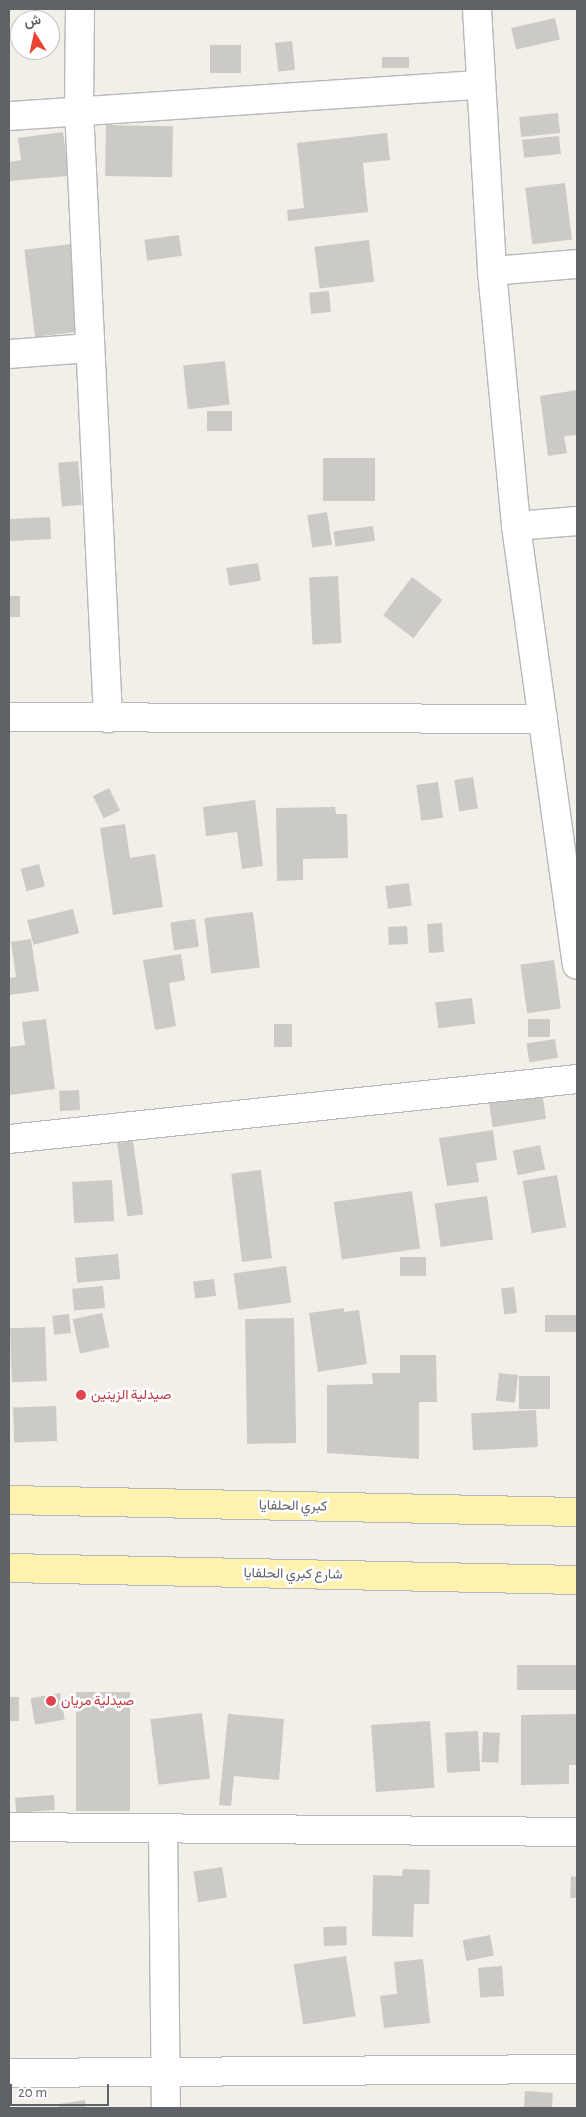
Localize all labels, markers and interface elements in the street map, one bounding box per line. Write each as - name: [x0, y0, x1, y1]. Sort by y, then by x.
- north arrow: [10, 10, 60, 60]
- text: ش: [23, 13, 42, 30]
- place label: صيدلية الزينين: [91, 1387, 171, 1403]
- marker: صيدلية الزينين: [75, 1389, 87, 1401]
- street label: كبري الحلفايا: [259, 1497, 327, 1515]
- street label: شارع كبري الحلفايا: [243, 1565, 343, 1583]
- place label: صيدلية مريان: [61, 1693, 134, 1709]
- marker: صيدلية مريان: [45, 1695, 57, 1707]
- scale bar: [12, 2074, 111, 2106]
- text: 20 m: [18, 2085, 47, 2100]

